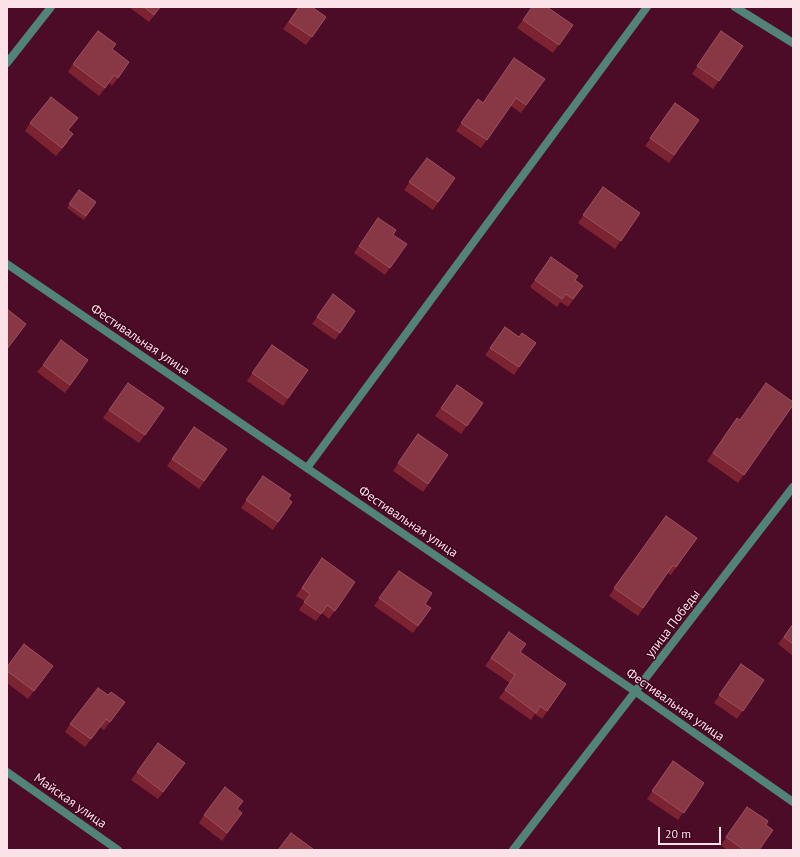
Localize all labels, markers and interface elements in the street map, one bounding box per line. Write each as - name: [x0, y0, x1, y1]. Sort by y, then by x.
- street label: Фестивальная улица: [87, 301, 193, 379]
- street label: Фестивальная улица: [355, 483, 461, 561]
- street label: улица Победы: [642, 587, 704, 661]
- street label: Фестивальная улица: [623, 665, 727, 745]
- street label: Майская улица: [31, 770, 109, 832]
- scale bar: [660, 819, 723, 845]
- text: 20 m: [665, 826, 691, 841]

